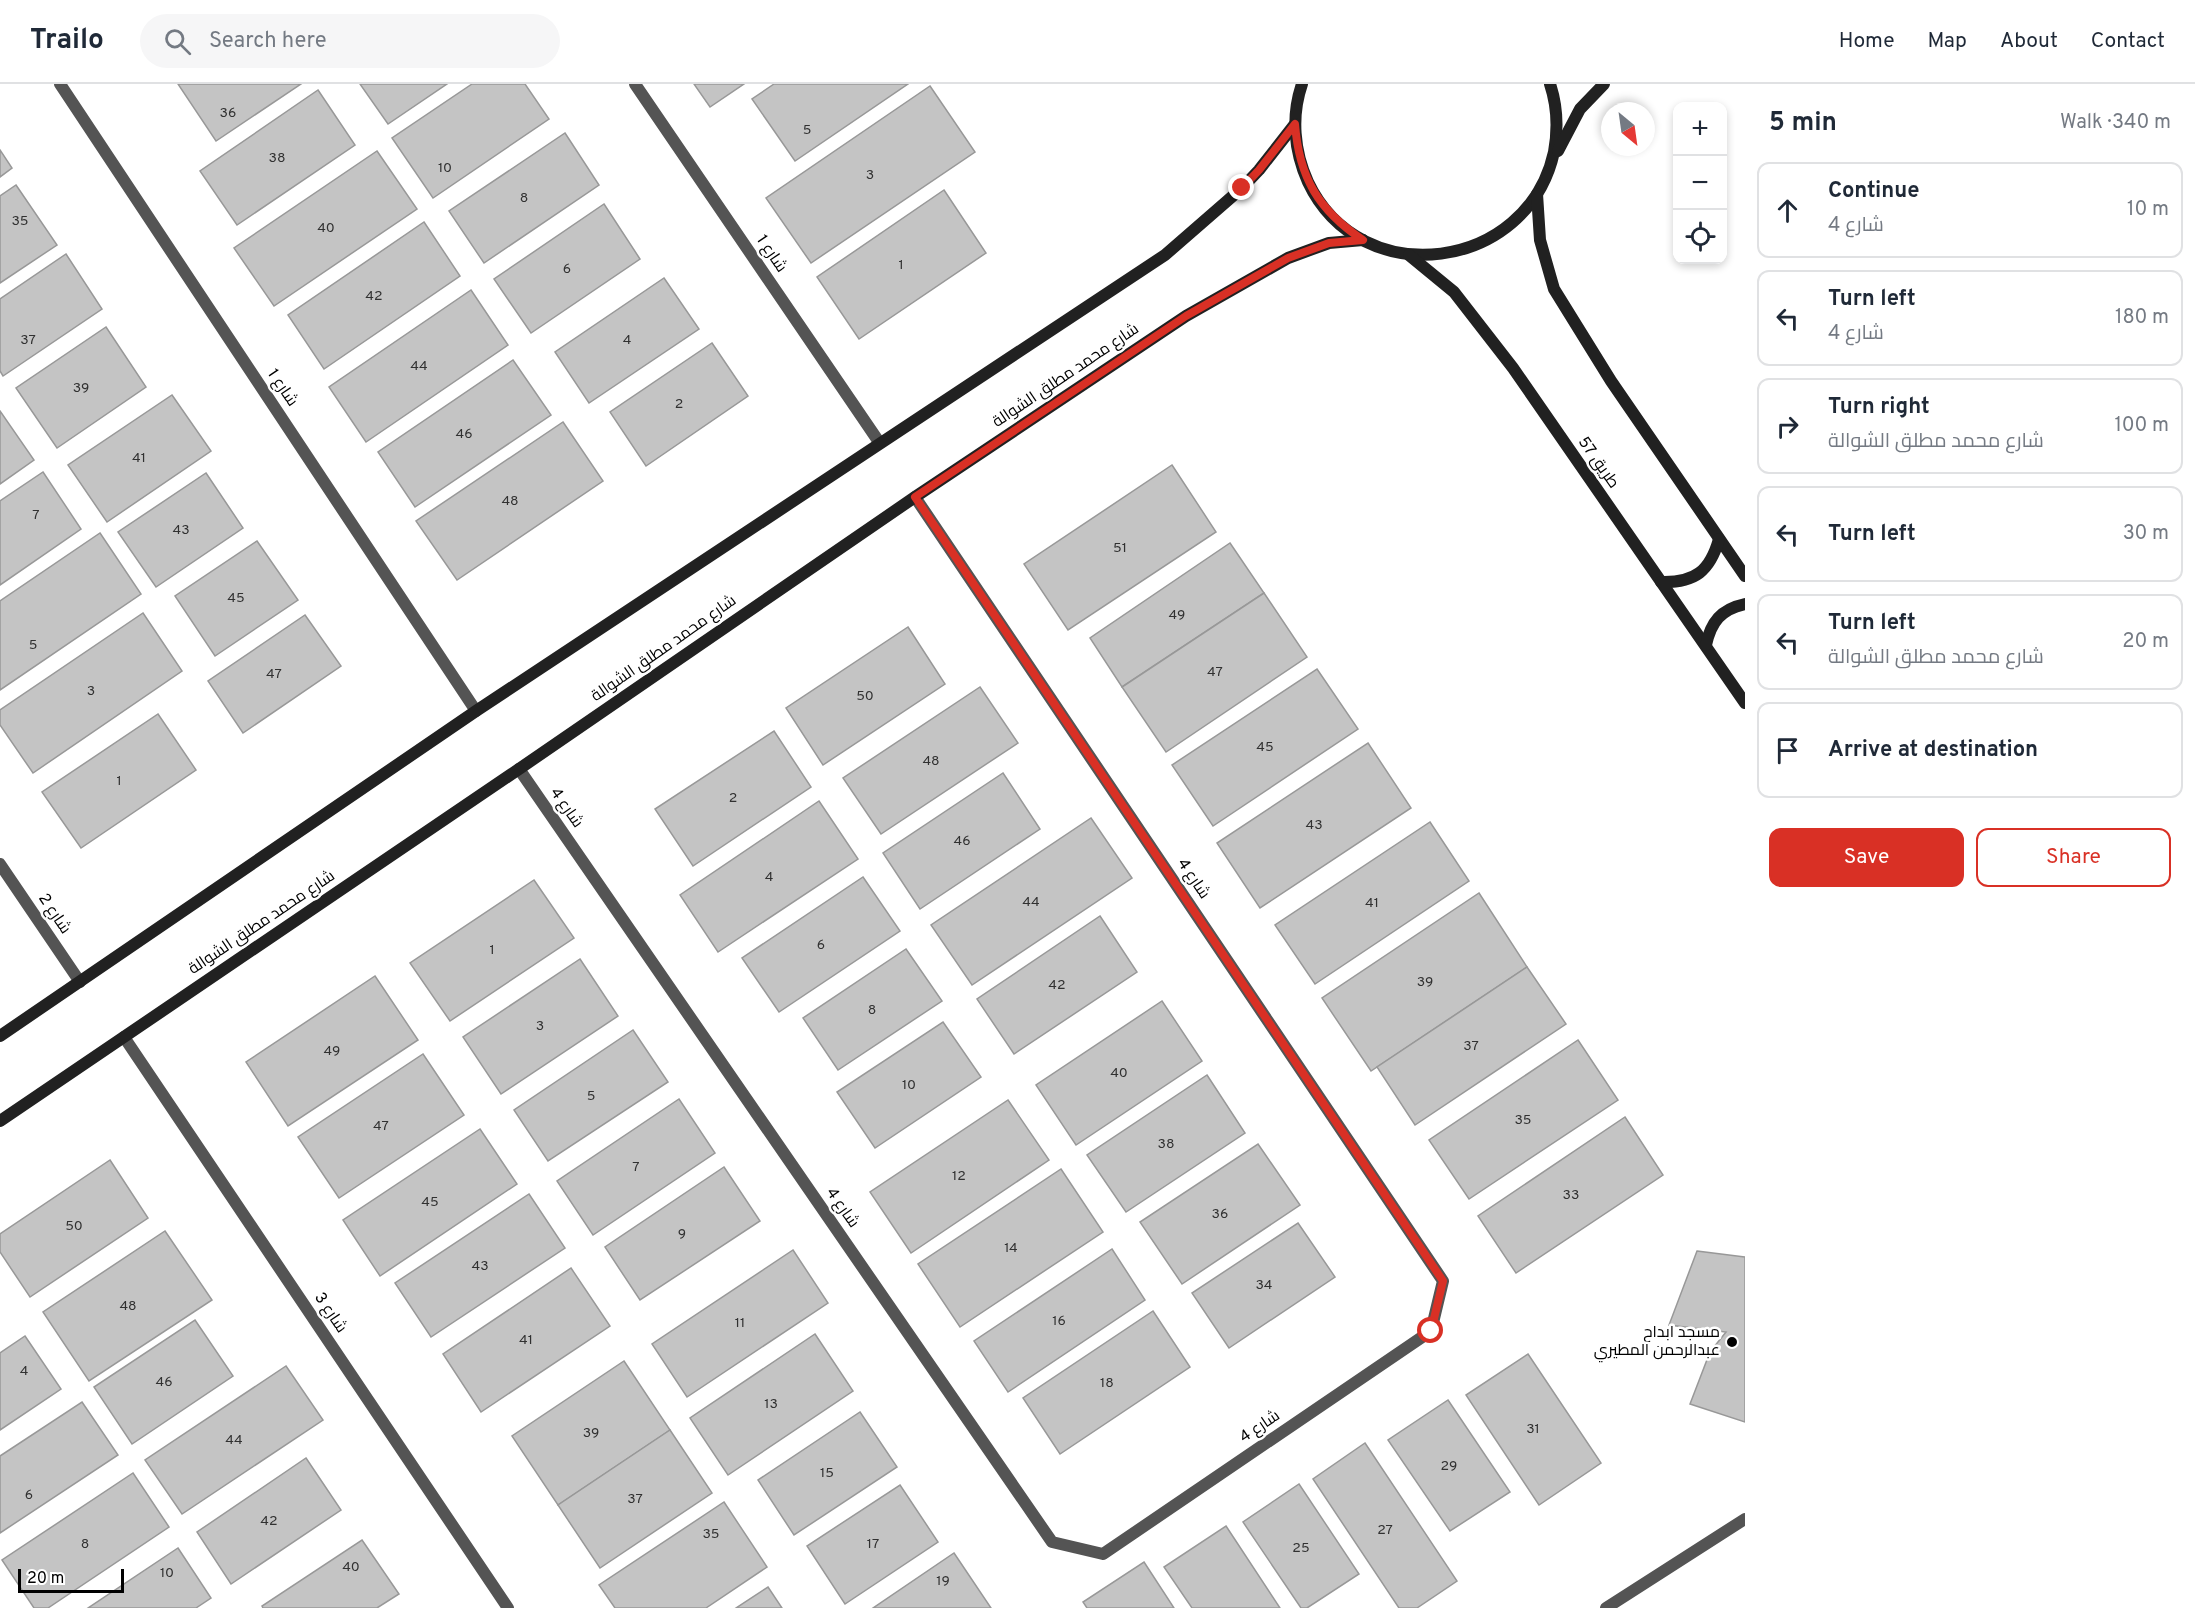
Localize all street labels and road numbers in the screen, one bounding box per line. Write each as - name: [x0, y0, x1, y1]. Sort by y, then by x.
- street label: شارع 1: [751, 232, 791, 276]
- street label: شارع محمد مطلق الشوالة: [989, 319, 1143, 433]
- street label: شارع 1: [262, 366, 302, 410]
- street label: طريق 57: [1573, 433, 1623, 493]
- street label: شارع محمد مطلق الشوالة: [588, 591, 740, 707]
- street label: شارع 4: [545, 784, 587, 832]
- street label: شارع 4: [1172, 855, 1214, 903]
- street label: شارع محمد مطلق الشوالة: [185, 866, 339, 980]
- street label: شارع 2: [33, 890, 75, 938]
- street label: شارع 4: [821, 1184, 863, 1232]
- street label: شارع 3: [309, 1289, 351, 1337]
- street label: شارع 4: [1236, 1406, 1284, 1448]

